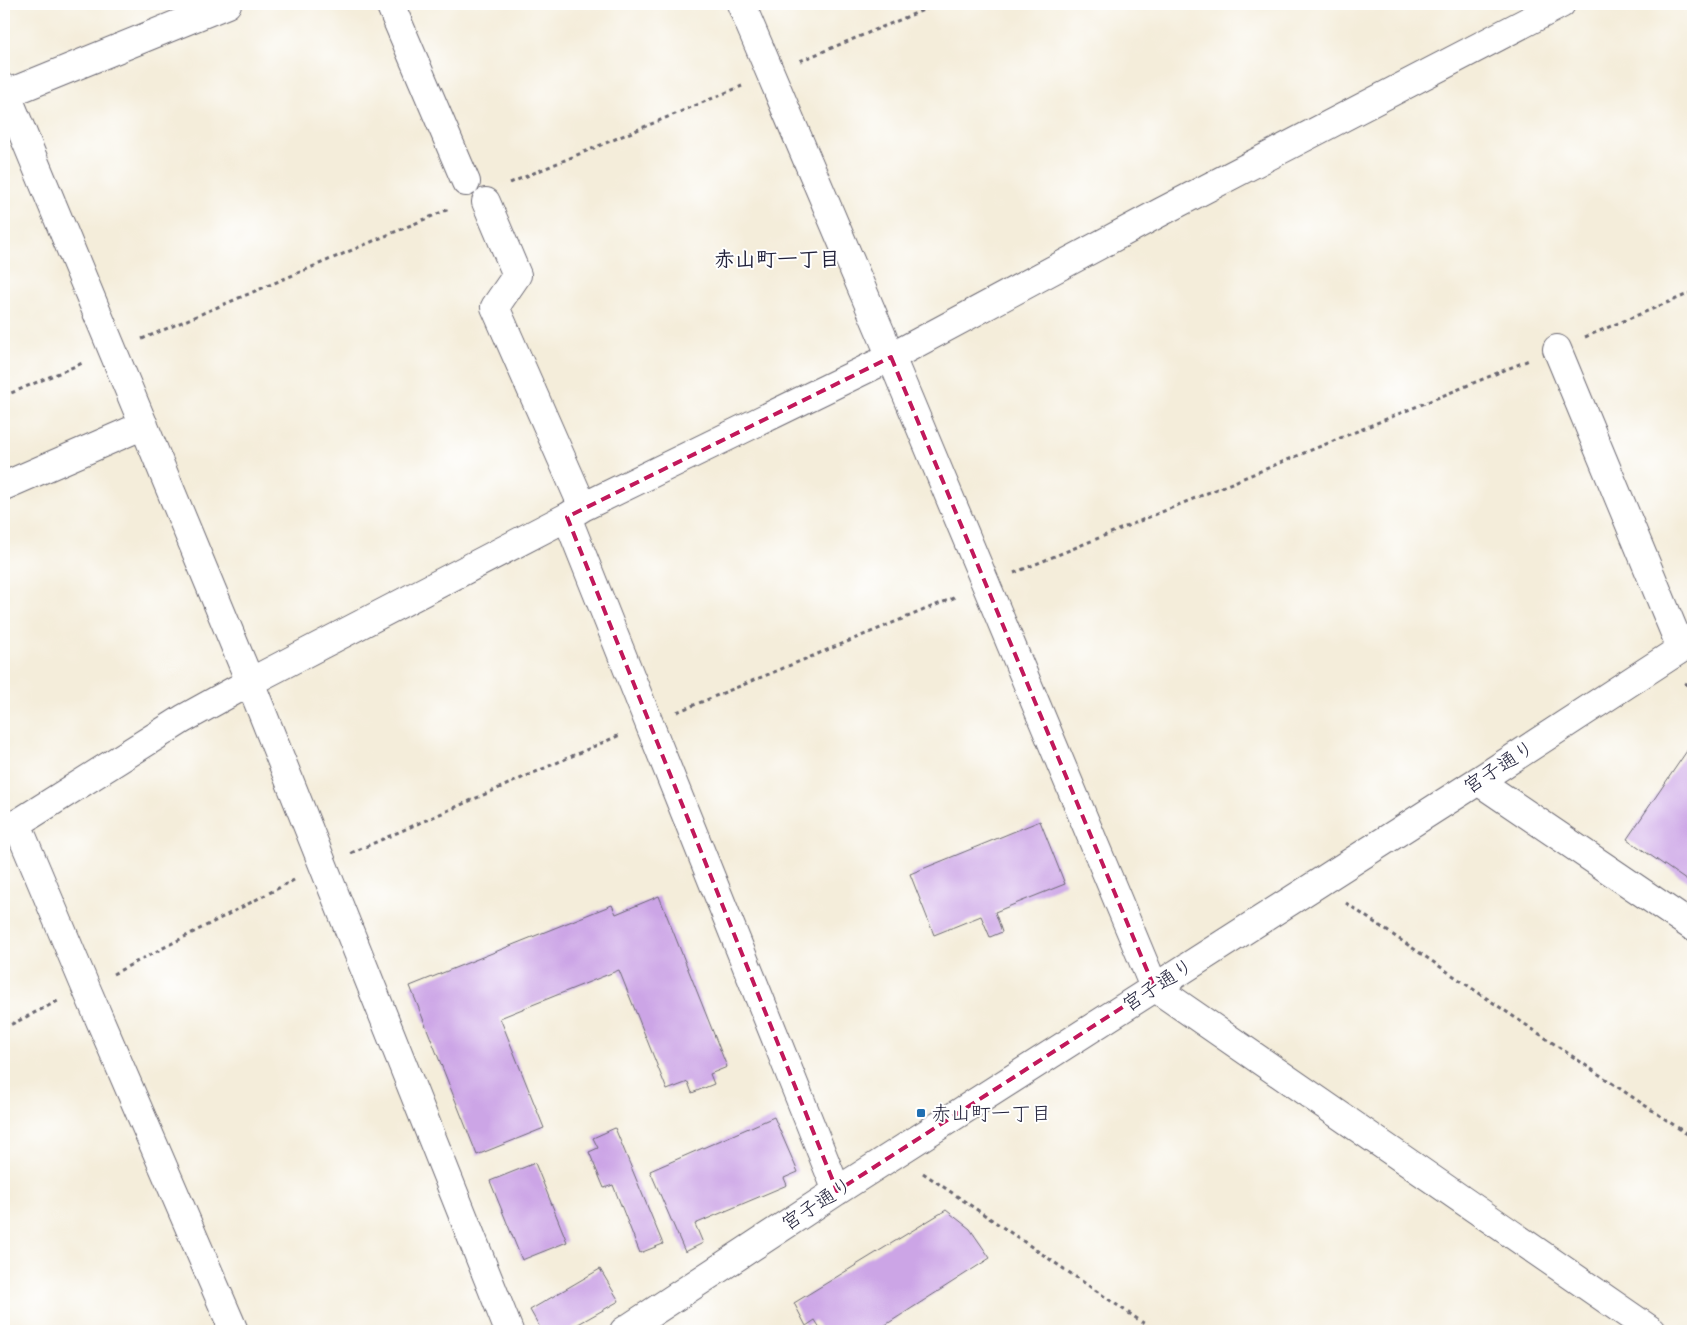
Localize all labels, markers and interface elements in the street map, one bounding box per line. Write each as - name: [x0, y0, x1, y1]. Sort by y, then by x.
- district label: 赤山町一丁目: [714, 246, 840, 272]
- street label: 宮子通り: [1459, 735, 1539, 799]
- street label: 宮子通り: [1118, 953, 1198, 1017]
- place label: 赤山町一丁目: [931, 1101, 1051, 1126]
- marker: 赤山町一丁目: [915, 1107, 927, 1119]
- street label: 宮子通り: [777, 1172, 857, 1236]

